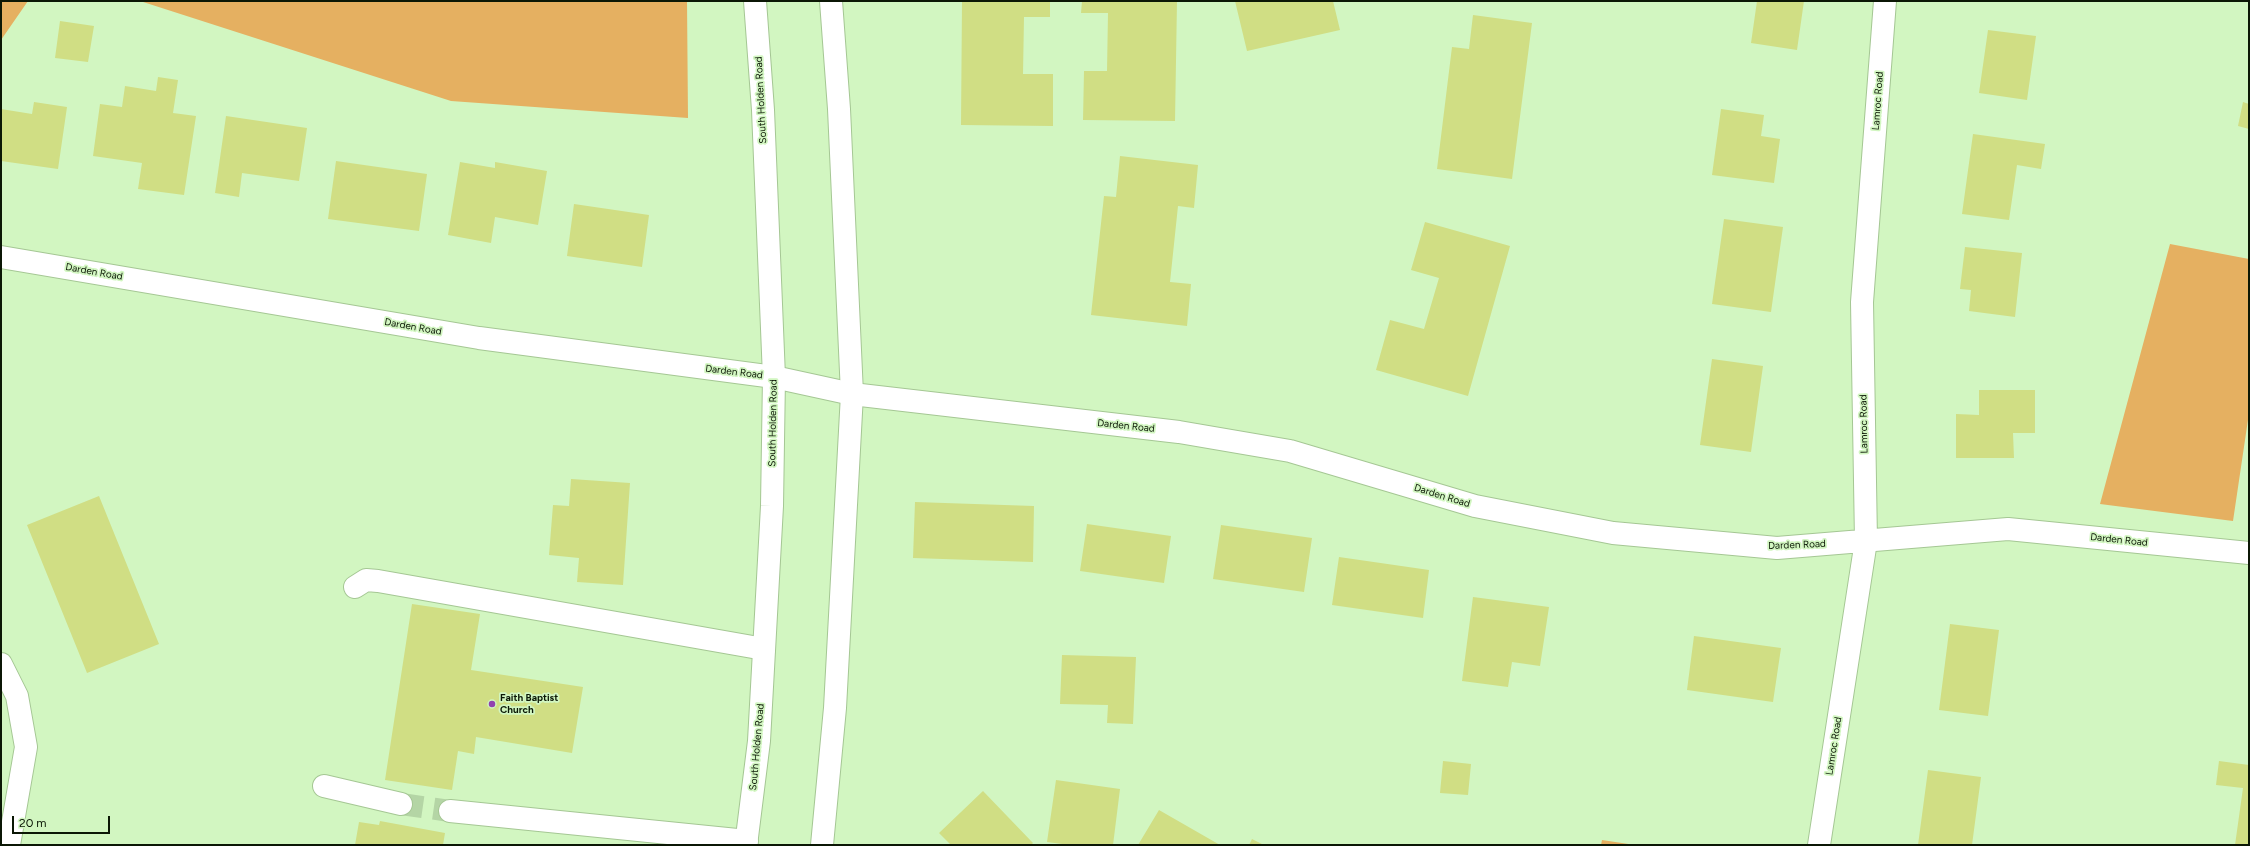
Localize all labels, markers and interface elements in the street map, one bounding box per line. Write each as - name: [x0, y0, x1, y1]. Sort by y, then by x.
- street label: South Holden Road: [753, 56, 769, 144]
- street label: Lamroc Road: [1870, 71, 1886, 131]
- street label: Darden Road: [65, 261, 123, 283]
- street label: Darden Road: [384, 316, 442, 338]
- street label: Darden Road: [705, 363, 763, 381]
- street label: South Holden Road: [766, 379, 780, 467]
- street label: Lamroc Road: [1857, 394, 1871, 454]
- street label: Darden Road: [1097, 417, 1155, 435]
- street label: Darden Road: [1413, 482, 1471, 510]
- street label: Darden Road: [2090, 531, 2148, 549]
- street label: Darden Road: [1768, 538, 1826, 552]
- place label: Faith Baptist Church: [500, 692, 558, 716]
- marker: Faith Baptist Church: [487, 699, 497, 709]
- street label: South Holden Road: [747, 703, 767, 791]
- street label: Lamroc Road: [1823, 716, 1845, 776]
- scale bar: [14, 808, 112, 834]
- text: 20 m: [19, 816, 47, 830]

